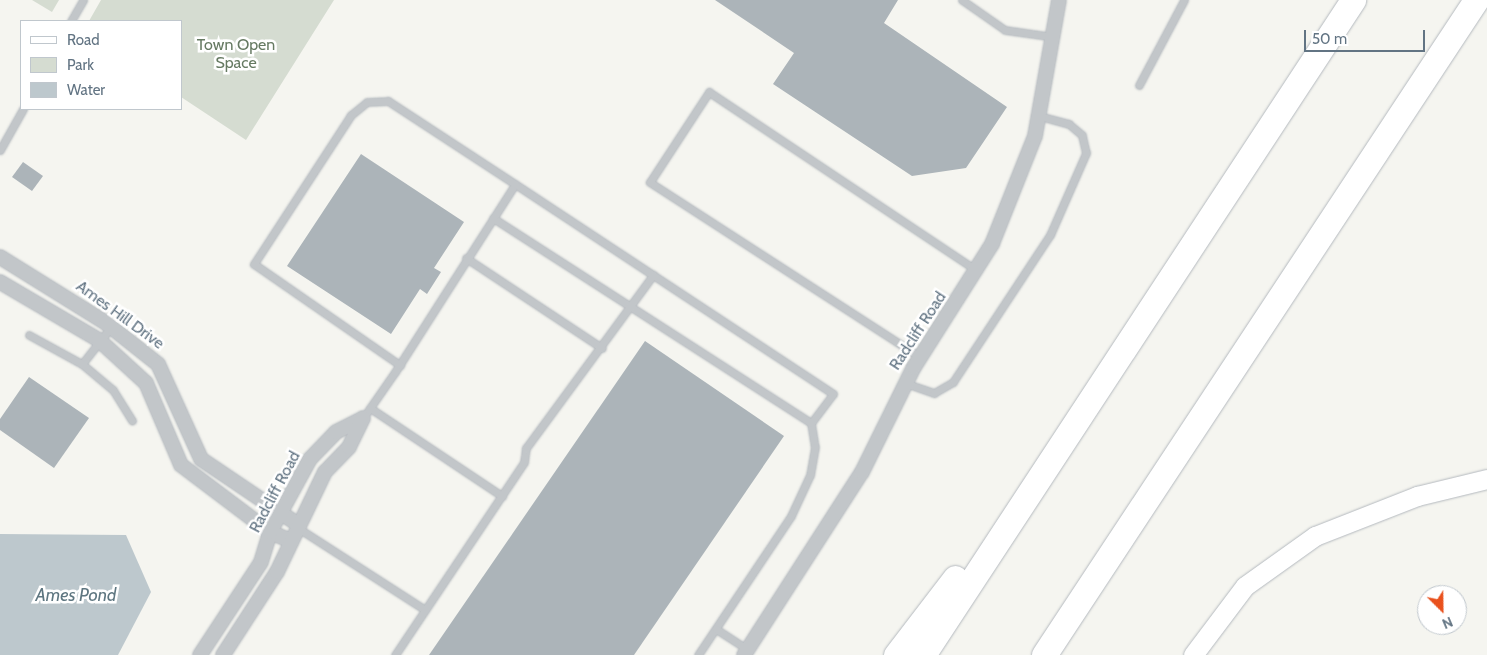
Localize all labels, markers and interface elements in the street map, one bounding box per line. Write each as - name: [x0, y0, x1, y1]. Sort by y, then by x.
- legend: [20, 20, 182, 110]
- scale bar: [1307, 20, 1428, 52]
- text: 50 m: [1312, 30, 1347, 48]
- text: Road: [67, 31, 100, 49]
- park label: Town Open Space: [197, 35, 275, 73]
- text: Park: [67, 56, 94, 74]
- text: Water: [67, 81, 105, 99]
- street label: Ames Hill Drive: [72, 277, 168, 353]
- street label: Radcliff Road: [886, 288, 950, 374]
- street label: Radcliff Road: [246, 448, 304, 536]
- water label: Ames Pond: [36, 584, 116, 606]
- north arrow: [1417, 585, 1467, 635]
- text: N: [1439, 613, 1456, 633]

